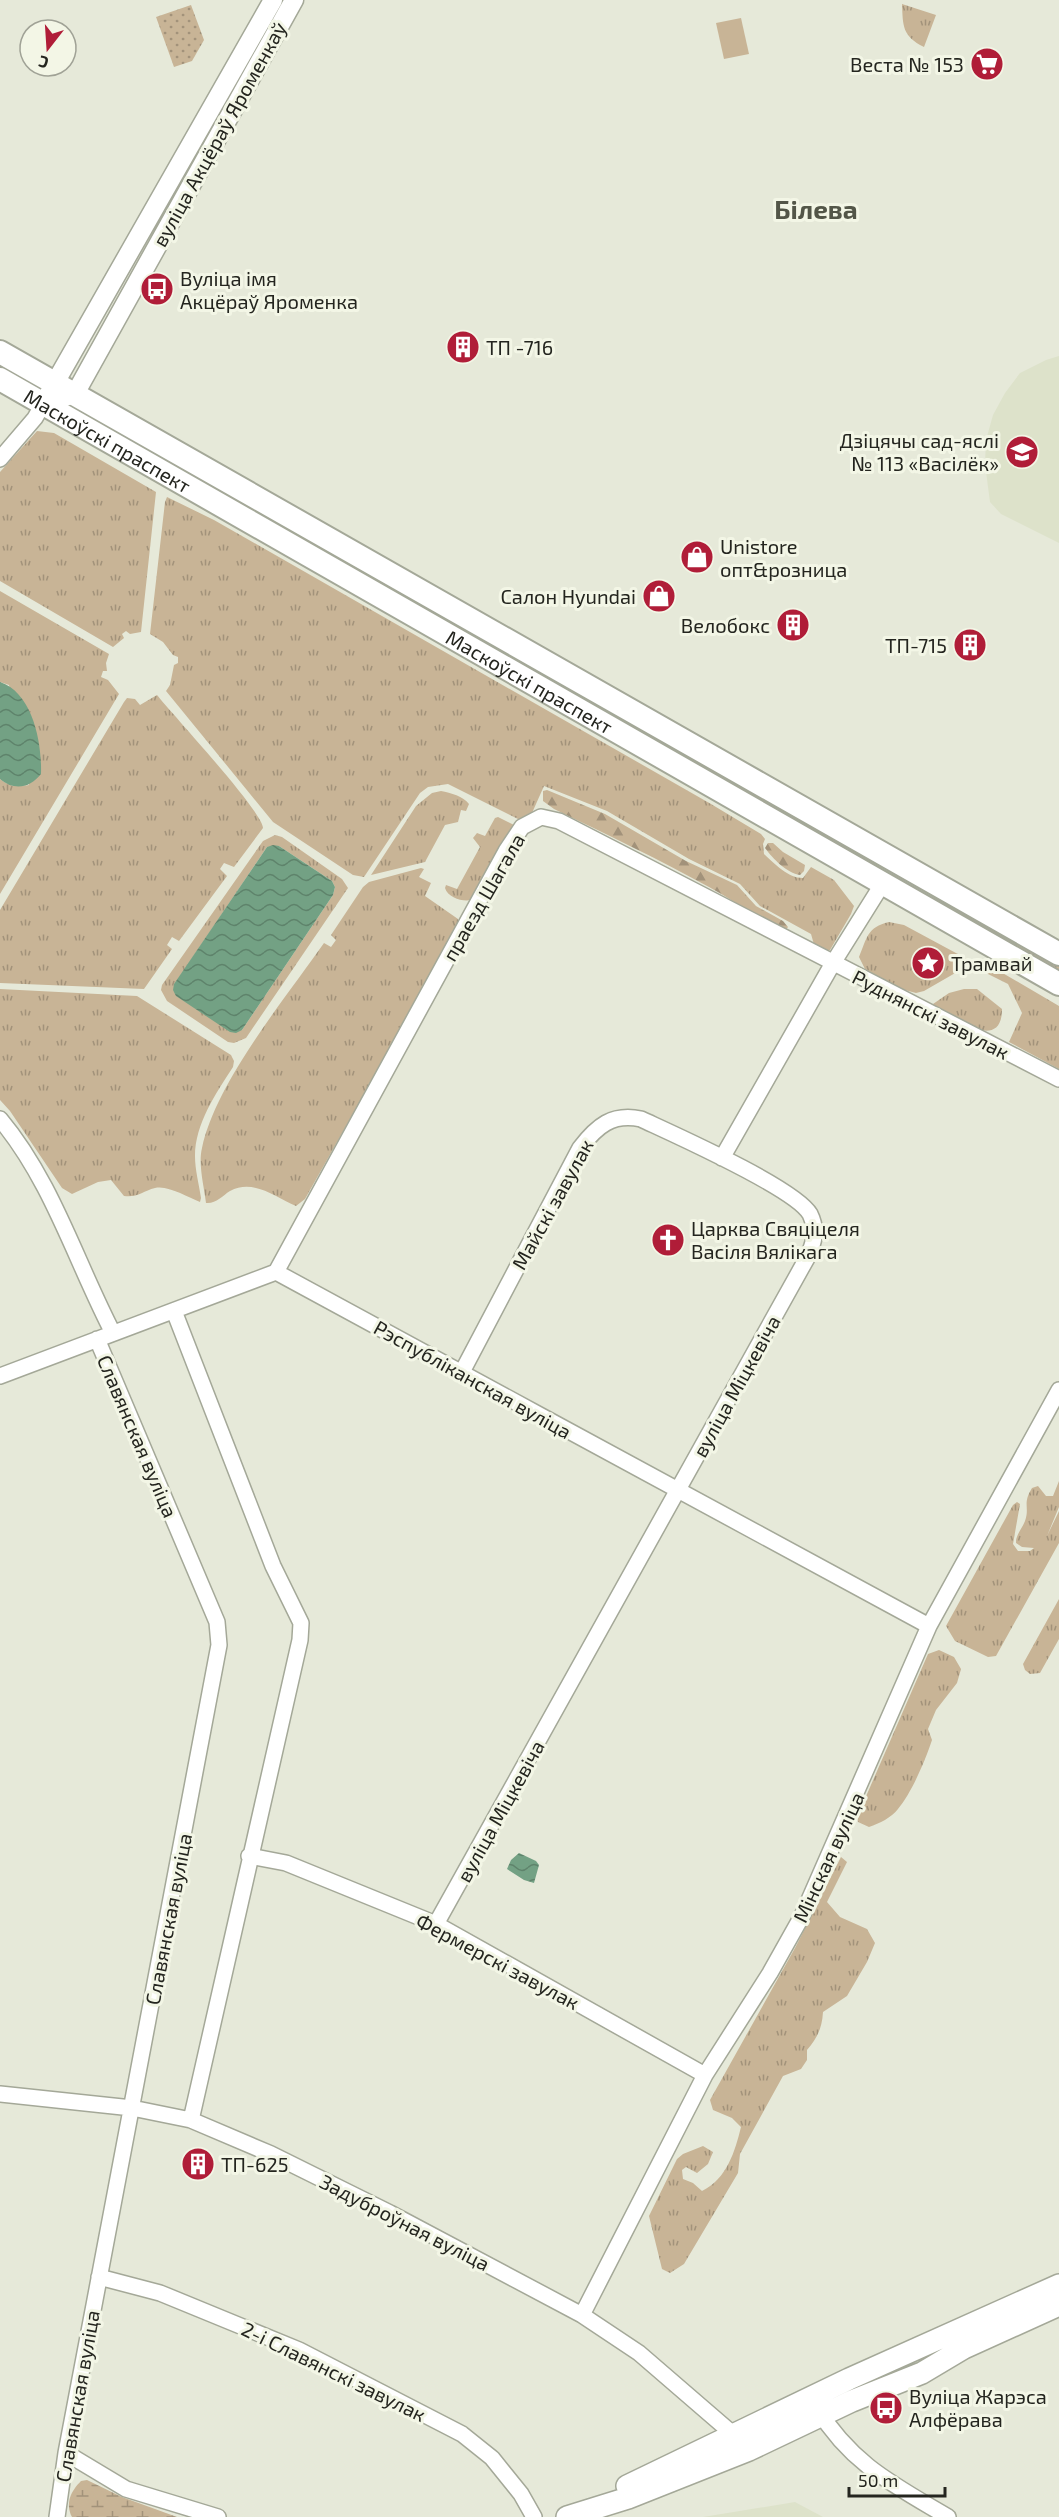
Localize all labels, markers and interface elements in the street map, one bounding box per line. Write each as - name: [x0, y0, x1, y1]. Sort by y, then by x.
- street label: вуліца Акцёраў Яроменкаў: [147, 17, 292, 251]
- north arrow: [18, 18, 78, 78]
- supermarket icon: Веста № 153: [969, 46, 1005, 82]
- text: С: [36, 52, 51, 73]
- place label: Веста № 153: [850, 52, 964, 76]
- district label: Білева: [774, 193, 858, 224]
- place label: Вуліца імя Акцёраў Яроменка: [180, 266, 358, 314]
- bus stop icon: Вуліца імя Акцёраў Яроменка: [139, 271, 175, 307]
- building icon: ТП -716: [445, 329, 481, 365]
- place label: ТП -716: [486, 335, 553, 359]
- street label: Маскоўскі праспект: [20, 383, 195, 498]
- place label: Дзіцячы сад-яслі № 113 «Васілёк»: [839, 428, 999, 475]
- school or university icon: Дзіцячы сад-яслі № 113 «Васілёк»: [1004, 434, 1040, 470]
- place label: Unistore опт&розница: [720, 534, 847, 581]
- shop icon: Unistore опт&розница: [679, 539, 715, 575]
- shop icon: Салон Hyundai: [641, 578, 677, 614]
- place label: Салон Hyundai: [500, 584, 636, 608]
- building icon: Велобокс: [775, 607, 811, 643]
- place label: Велобокс: [681, 613, 770, 637]
- street label: Маскоўскі праспект: [442, 625, 617, 739]
- building icon: ТП-715: [952, 627, 988, 663]
- place label: ТП-715: [885, 633, 947, 657]
- street label: праезд Шагала: [437, 829, 529, 965]
- place icon: Трамвай: [910, 945, 946, 981]
- place label: Трамвай: [951, 951, 1032, 975]
- street label: Руднянскі завулак: [848, 964, 1014, 1065]
- street label: Майскі завулак: [506, 1134, 599, 1274]
- place label: Царква Свяціцеля Васіля Вялікага: [691, 1216, 860, 1263]
- church icon: Царква Свяціцеля Васіля Вялікага: [650, 1222, 686, 1258]
- street label: вуліца Міцкевіча: [687, 1311, 786, 1461]
- street label: Рэспубліканская вуліца: [370, 1315, 576, 1444]
- street label: Славянская вуліца: [92, 1351, 183, 1521]
- street label: вуліца Міцкевіча: [451, 1736, 550, 1886]
- street label: Мінская вуліца: [787, 1788, 870, 1926]
- street label: Славянская вуліца: [140, 1831, 197, 2007]
- street label: Фермерскі завулак: [412, 1908, 584, 2015]
- building icon: ТП-625: [180, 2146, 216, 2182]
- place label: ТП-625: [221, 2152, 288, 2176]
- street label: Задуброўная вуліца: [316, 2169, 494, 2276]
- street label: Славянская вуліца: [50, 2308, 105, 2484]
- street label: 2-і Славянскі завулак: [238, 2316, 430, 2427]
- place label: Вуліца Жарэса Алфёрава: [909, 2384, 1047, 2431]
- bus stop icon: Вуліца Жарэса Алфёрава: [868, 2390, 904, 2426]
- scale bar: [849, 2460, 945, 2498]
- text: 50 m: [858, 2469, 898, 2491]

